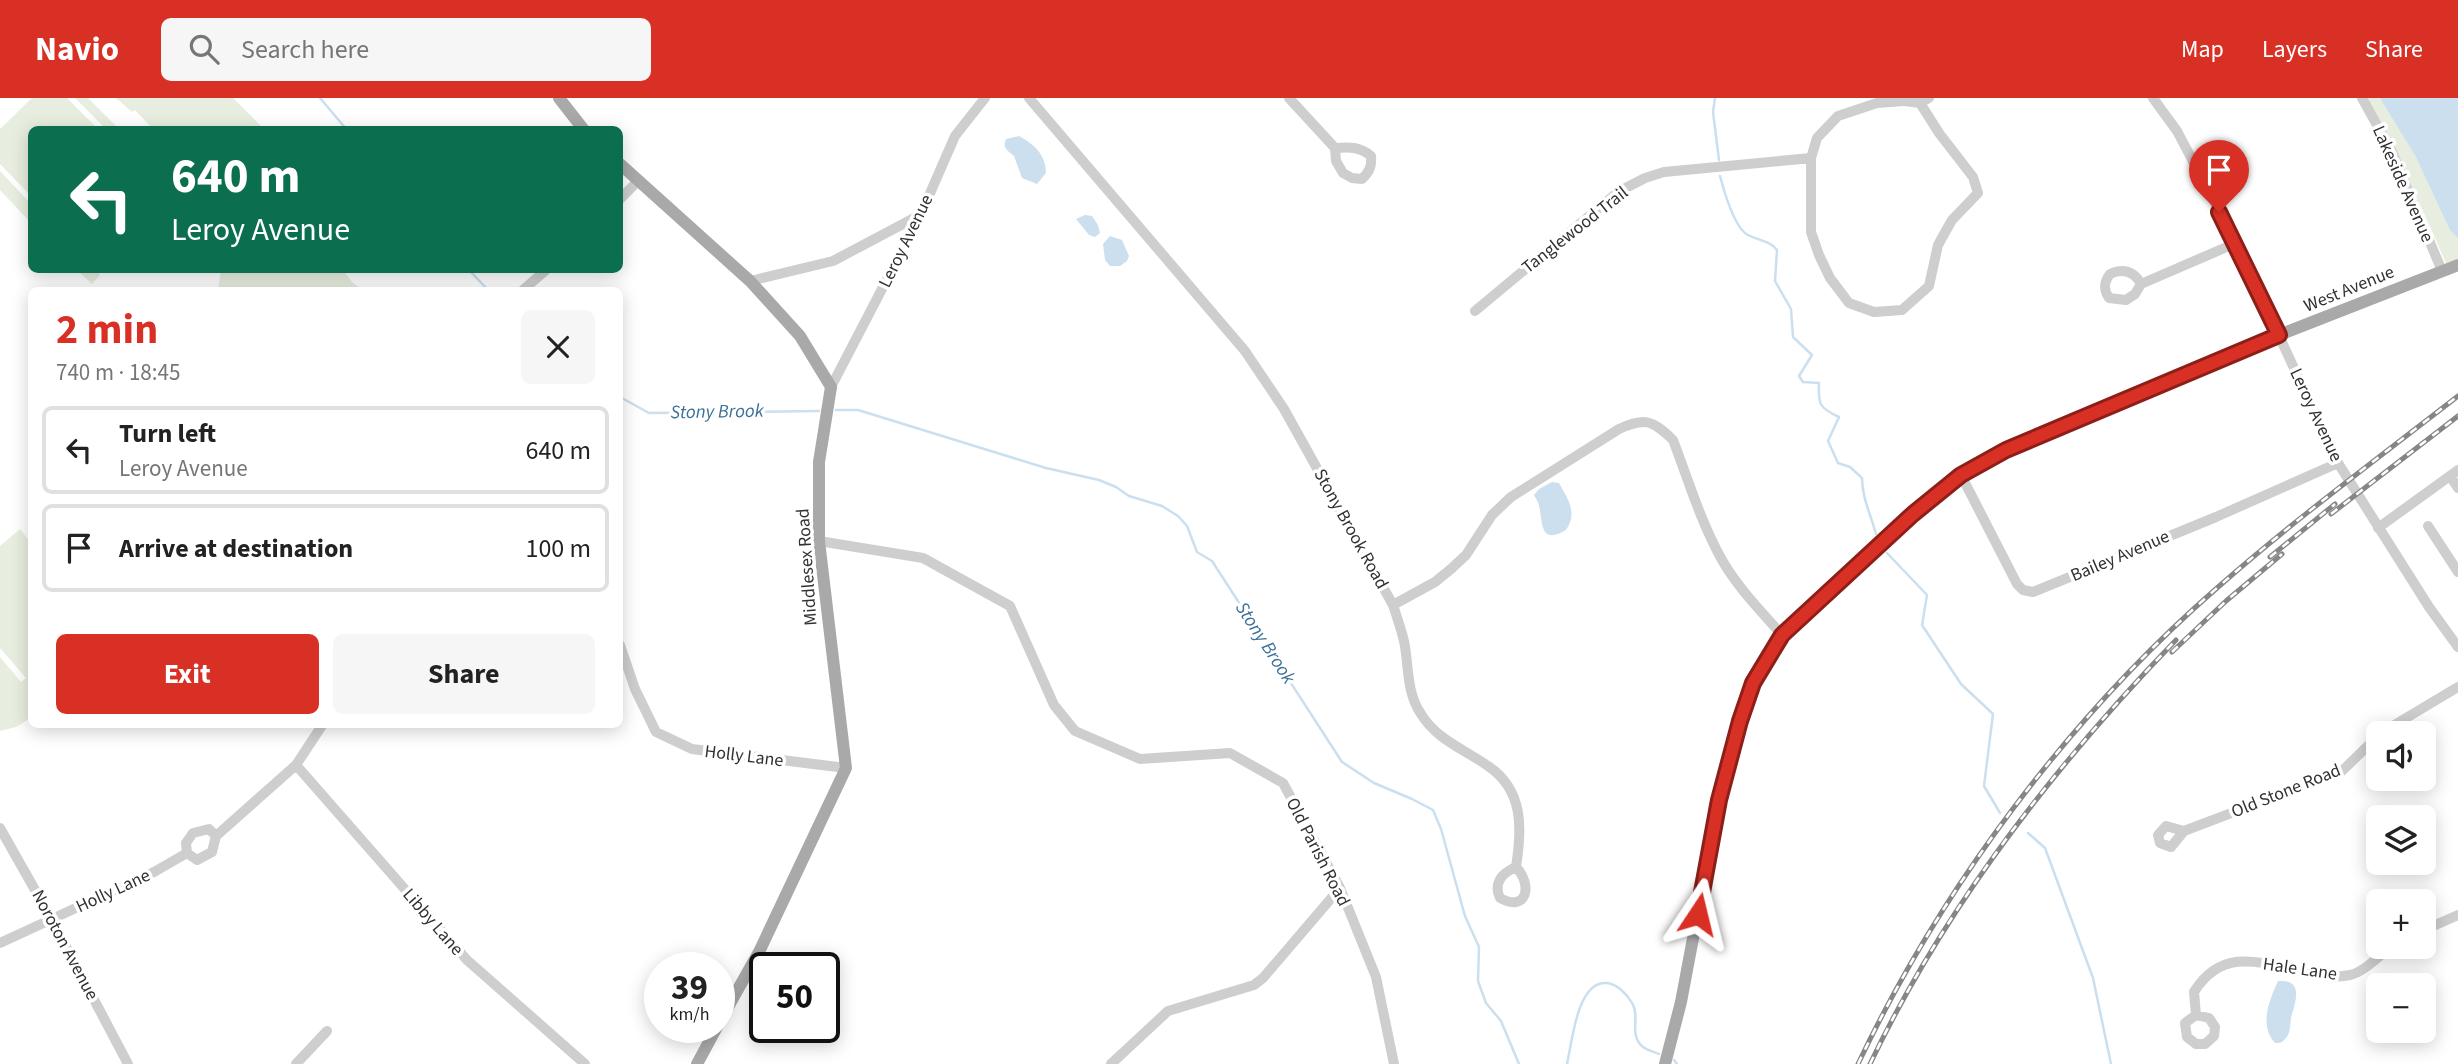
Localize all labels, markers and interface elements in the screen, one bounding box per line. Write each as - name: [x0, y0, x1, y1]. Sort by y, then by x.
- search box: [161, 18, 651, 81]
- text: Navio: [35, 26, 119, 73]
- icon: search: [185, 30, 223, 68]
- text: Search here: [241, 31, 369, 68]
- text: Map: [2181, 32, 2224, 67]
- text: Layers: [2262, 32, 2327, 67]
- text: Share: [2365, 32, 2423, 67]
- street label: Lakeside Avenue: [2366, 122, 2440, 246]
- pin: [2189, 140, 2249, 212]
- text: 640 m: [171, 142, 300, 212]
- icon: arrive: [2200, 151, 2238, 189]
- icon: left: [56, 154, 147, 245]
- street label: Tanglewood Trail: [1517, 181, 1633, 279]
- street label: Leroy Avenue: [873, 190, 939, 292]
- text: Leroy Avenue: [171, 207, 350, 253]
- street label: West Avenue: [2300, 260, 2398, 318]
- text: 2 min: [56, 300, 158, 360]
- button: close: [521, 310, 595, 384]
- text: 740 m · 18:45: [56, 356, 180, 389]
- street label: Leroy Avenue: [2283, 364, 2349, 466]
- water label: Stony Brook: [670, 398, 765, 426]
- text: Turn left: [119, 415, 216, 452]
- icon: left: [60, 431, 98, 469]
- text: 640 m: [525, 432, 591, 469]
- text: Leroy Avenue: [119, 452, 248, 485]
- street label: Stony Brook Road: [1308, 464, 1394, 594]
- street label: Middlesex Road: [790, 507, 824, 627]
- street label: Bailey Avenue: [2067, 524, 2173, 588]
- icon: arrive: [60, 529, 98, 567]
- text: Arrive at destination: [119, 530, 353, 567]
- text: 100 m: [525, 530, 591, 567]
- water label: Stony Brook: [1228, 597, 1302, 690]
- button: Exit: [56, 634, 319, 714]
- button: Share: [333, 634, 595, 714]
- map controls: [2366, 721, 2436, 1043]
- button: sound: [2366, 721, 2436, 791]
- street label: Holly Lane: [703, 739, 785, 773]
- street label: Old Stone Road: [2228, 758, 2344, 824]
- street label: Old Parish Road: [1280, 793, 1356, 911]
- button: layers: [2366, 805, 2436, 875]
- street label: Holly Lane: [72, 863, 154, 919]
- position arrow: [1661, 877, 1735, 951]
- street label: Libby Lane: [397, 883, 469, 961]
- street label: Noroton Avenue: [25, 886, 105, 1005]
- button: +: [2366, 889, 2436, 959]
- street label: Hale Lane: [2261, 951, 2339, 987]
- speed limit sign: 50: [749, 952, 840, 1043]
- text: 39: [671, 963, 708, 1013]
- button: −: [2366, 973, 2436, 1043]
- text: km/h: [670, 1002, 709, 1027]

